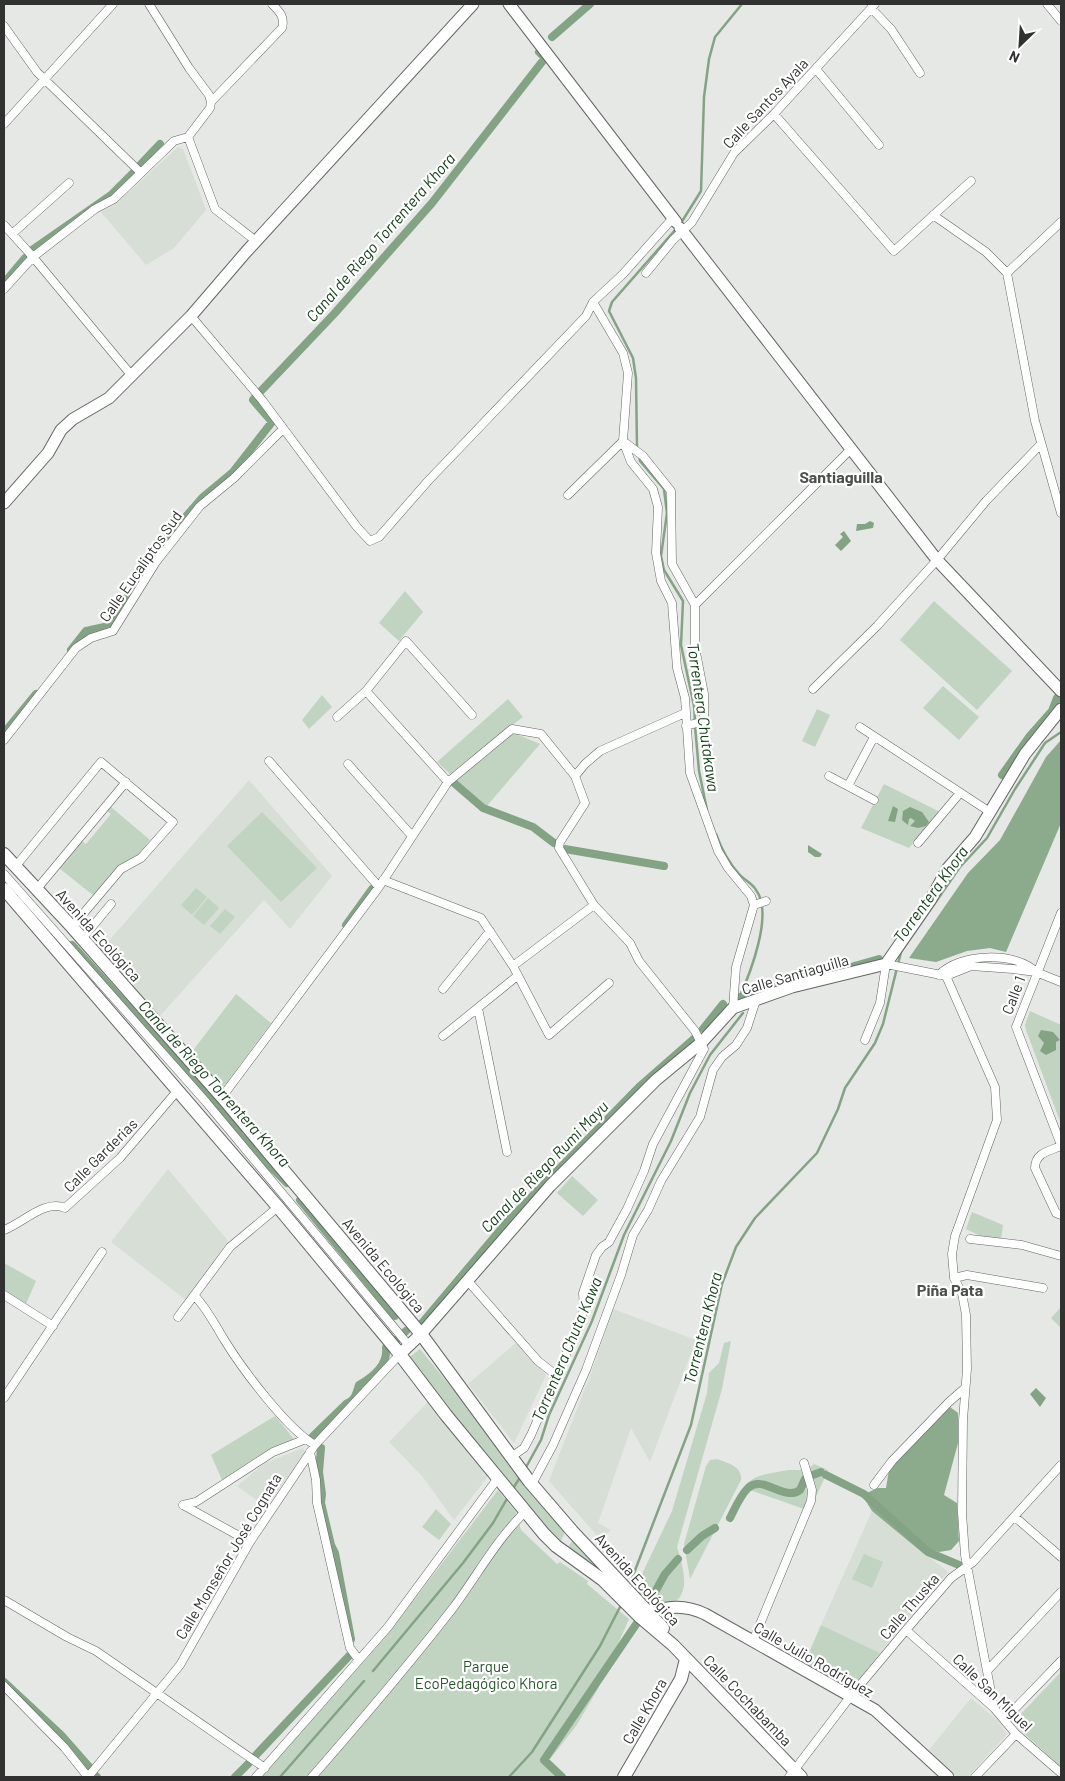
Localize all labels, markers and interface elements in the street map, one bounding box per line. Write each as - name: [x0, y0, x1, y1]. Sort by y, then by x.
- north arrow: [995, 20, 1045, 70]
- text: N: [1006, 48, 1022, 67]
- street label: Calle Santos Ayala: [719, 54, 811, 152]
- water label: Canal de Riego Torrentera Khora: [301, 149, 459, 325]
- district label: Santiaguilla: [799, 467, 883, 486]
- street label: Calle Eucaliptos Sud: [95, 507, 185, 625]
- water label: Torrentera Chutakawa: [684, 641, 724, 793]
- water label: Torrentera Khora: [889, 842, 971, 946]
- street label: Avenida Ecológica: [53, 885, 145, 985]
- street label: Calle Santiaguilla: [739, 950, 851, 998]
- street label: Calle 1: [997, 973, 1029, 1017]
- water label: Canal de Riego Torrentera Khora: [135, 996, 295, 1170]
- water label: Canal de Riego Rumi Mayu: [476, 1096, 612, 1236]
- street label: Calle Garderias: [59, 1114, 141, 1196]
- street label: Avenida Ecológica: [339, 1214, 429, 1316]
- water label: Torrentera Khora: [679, 1270, 725, 1386]
- water label: Torrentera Chuta Kawa: [527, 1274, 605, 1424]
- district label: Piña Pata: [917, 1280, 983, 1299]
- street label: Calle Monseñor José Cognata: [171, 1470, 285, 1642]
- street label: Avenida Ecológica: [592, 1529, 684, 1629]
- street label: Calle Thuska: [875, 1569, 943, 1643]
- street label: Calle Julio Rodriguez: [751, 1617, 877, 1701]
- street label: Calle San Miguel: [949, 1649, 1037, 1735]
- street label: Calle Cochabamba: [700, 1651, 796, 1749]
- park label: Parque EcoPedagógico Khora: [415, 1657, 557, 1692]
- street label: Calle Khora: [618, 1675, 670, 1747]

